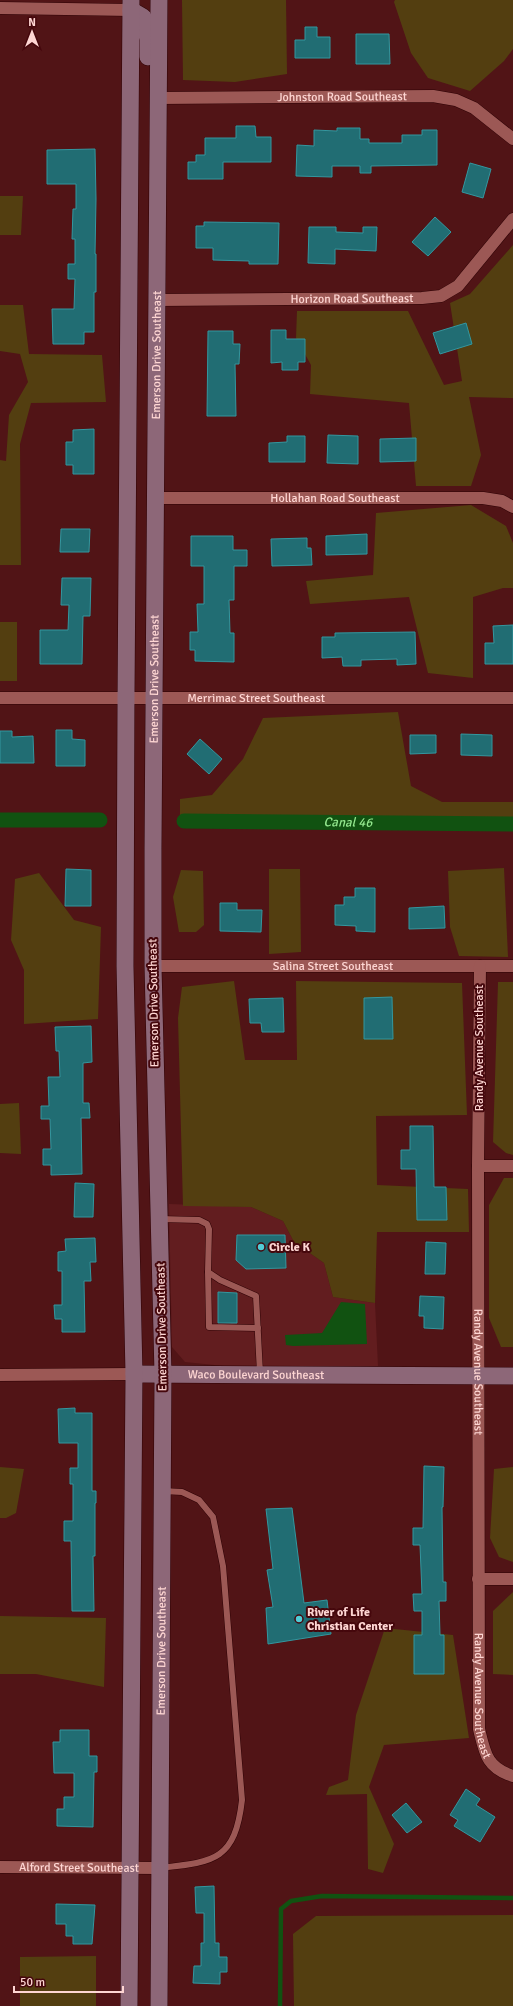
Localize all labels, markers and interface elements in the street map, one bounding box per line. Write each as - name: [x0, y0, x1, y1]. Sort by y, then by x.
- north arrow: [12, 12, 52, 52]
- text: N: [28, 16, 36, 29]
- street label: Johnston Road Southeast: [277, 89, 407, 105]
- street label: Emerson Drive Southeast: [149, 291, 164, 420]
- street label: Horizon Road Southeast: [290, 291, 414, 306]
- street label: Hollahan Road Southeast: [270, 491, 400, 506]
- street label: Emerson Drive Southeast: [146, 615, 162, 744]
- street label: Merrimac Street Southeast: [187, 691, 325, 706]
- water label: Canal 46: [324, 814, 373, 831]
- street label: Emerson Drive Southeast: [145, 939, 163, 1067]
- street label: Salina Street Southeast: [273, 959, 393, 974]
- street label: Randy Avenue Southeast: [472, 985, 487, 1111]
- place label: Circle K: [269, 1240, 310, 1255]
- marker: Circle K: [256, 1242, 266, 1252]
- street label: Emerson Drive Southeast: [153, 1263, 171, 1391]
- street label: Randy Avenue Southeast: [471, 1309, 486, 1435]
- street label: Waco Boulevard Southeast: [188, 1367, 324, 1383]
- street label: Emerson Drive Southeast: [153, 1587, 169, 1715]
- place label: River of Life Christian Center: [307, 1605, 393, 1634]
- marker: River of Life Christian Center: [294, 1614, 304, 1624]
- street label: Randy Avenue Southeast: [471, 1633, 495, 1761]
- street label: Alford Street Southeast: [19, 1860, 139, 1875]
- scale bar: [14, 1968, 123, 1994]
- text: 50 m: [20, 1975, 45, 1990]

